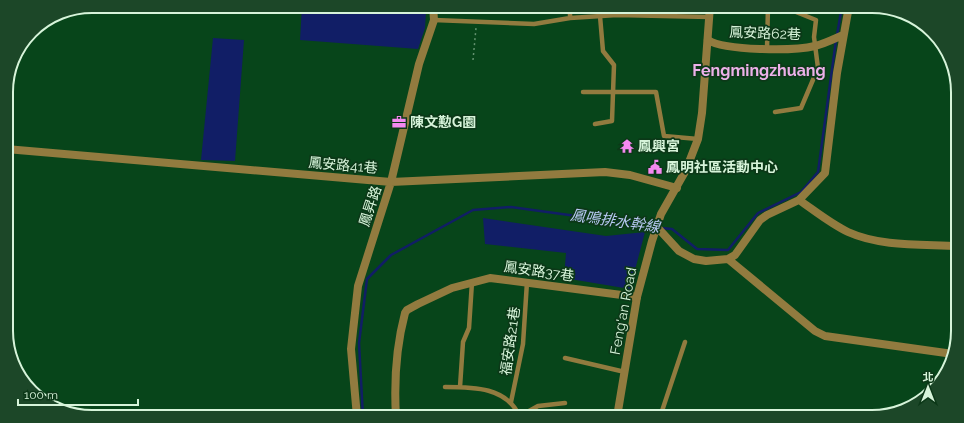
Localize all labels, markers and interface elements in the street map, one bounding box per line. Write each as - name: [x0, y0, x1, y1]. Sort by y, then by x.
- street label: 鳳安路62巷: [729, 24, 801, 42]
- district label: Fengmingzhuang: [692, 61, 826, 80]
- office icon: 陳文懃G園: [391, 114, 407, 130]
- place label: 陳文懃G園: [410, 114, 476, 130]
- temple icon: 鳳興宮: [619, 138, 635, 154]
- place label: 鳳興宮: [638, 138, 680, 154]
- street label: 鳳安路41巷: [308, 154, 378, 176]
- public building icon: 鳳明社區活動中心: [647, 159, 663, 175]
- place label: 鳳明社區活動中心: [666, 159, 778, 175]
- street label: 鳳昇路: [356, 184, 384, 228]
- water label: 鳳鳴排水幹線: [569, 206, 663, 236]
- street label: 鳳安路37巷: [503, 258, 575, 284]
- street label: Feng'an Road: [607, 266, 639, 356]
- street label: 福安路21巷: [497, 306, 523, 376]
- north arrow: [908, 367, 948, 407]
- text: 北: [923, 371, 934, 384]
- scale bar: [18, 381, 138, 407]
- text: 100 m: [24, 388, 58, 402]

